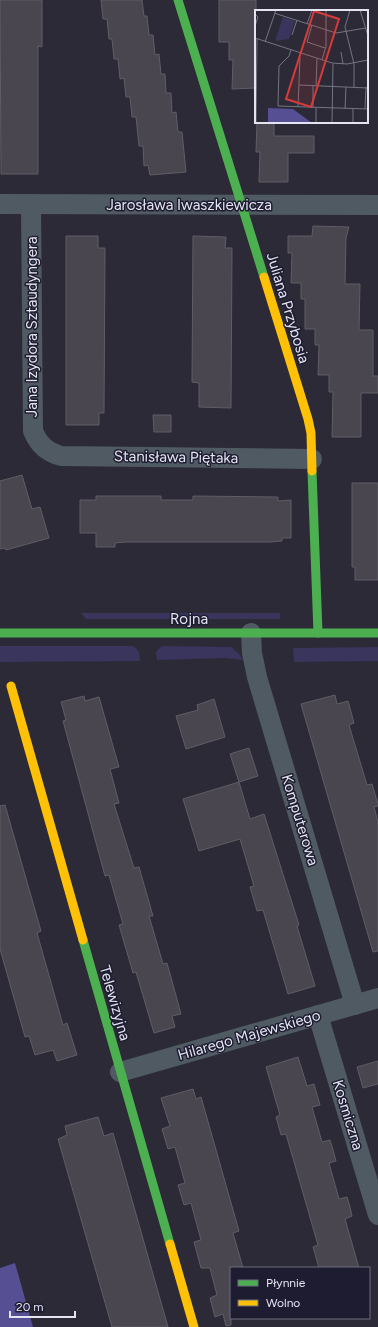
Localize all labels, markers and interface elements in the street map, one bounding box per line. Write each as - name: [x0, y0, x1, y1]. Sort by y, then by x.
- inset map: [255, 10, 368, 123]
- street label: Jarosława Iwaszkiewicza: [106, 196, 272, 214]
- street label: Jana Izydora Sztaudyngera: [23, 236, 41, 418]
- street label: Juliana Przybosia: [263, 250, 313, 366]
- street label: Stanisława Piętaka: [114, 447, 238, 467]
- street label: Rojna: [170, 610, 208, 628]
- street label: Komputerowa: [278, 772, 322, 868]
- street label: Telewizyjna: [96, 963, 134, 1043]
- street label: Hilarego Majewskiego: [176, 1006, 323, 1064]
- street label: Kosmiczna: [329, 1078, 367, 1152]
- legend: [230, 1267, 370, 1319]
- text: Płynnie: [266, 1276, 306, 1290]
- scale bar: [10, 1293, 75, 1319]
- text: Wolno: [266, 1296, 300, 1310]
- text: 20 m: [16, 1300, 44, 1314]

